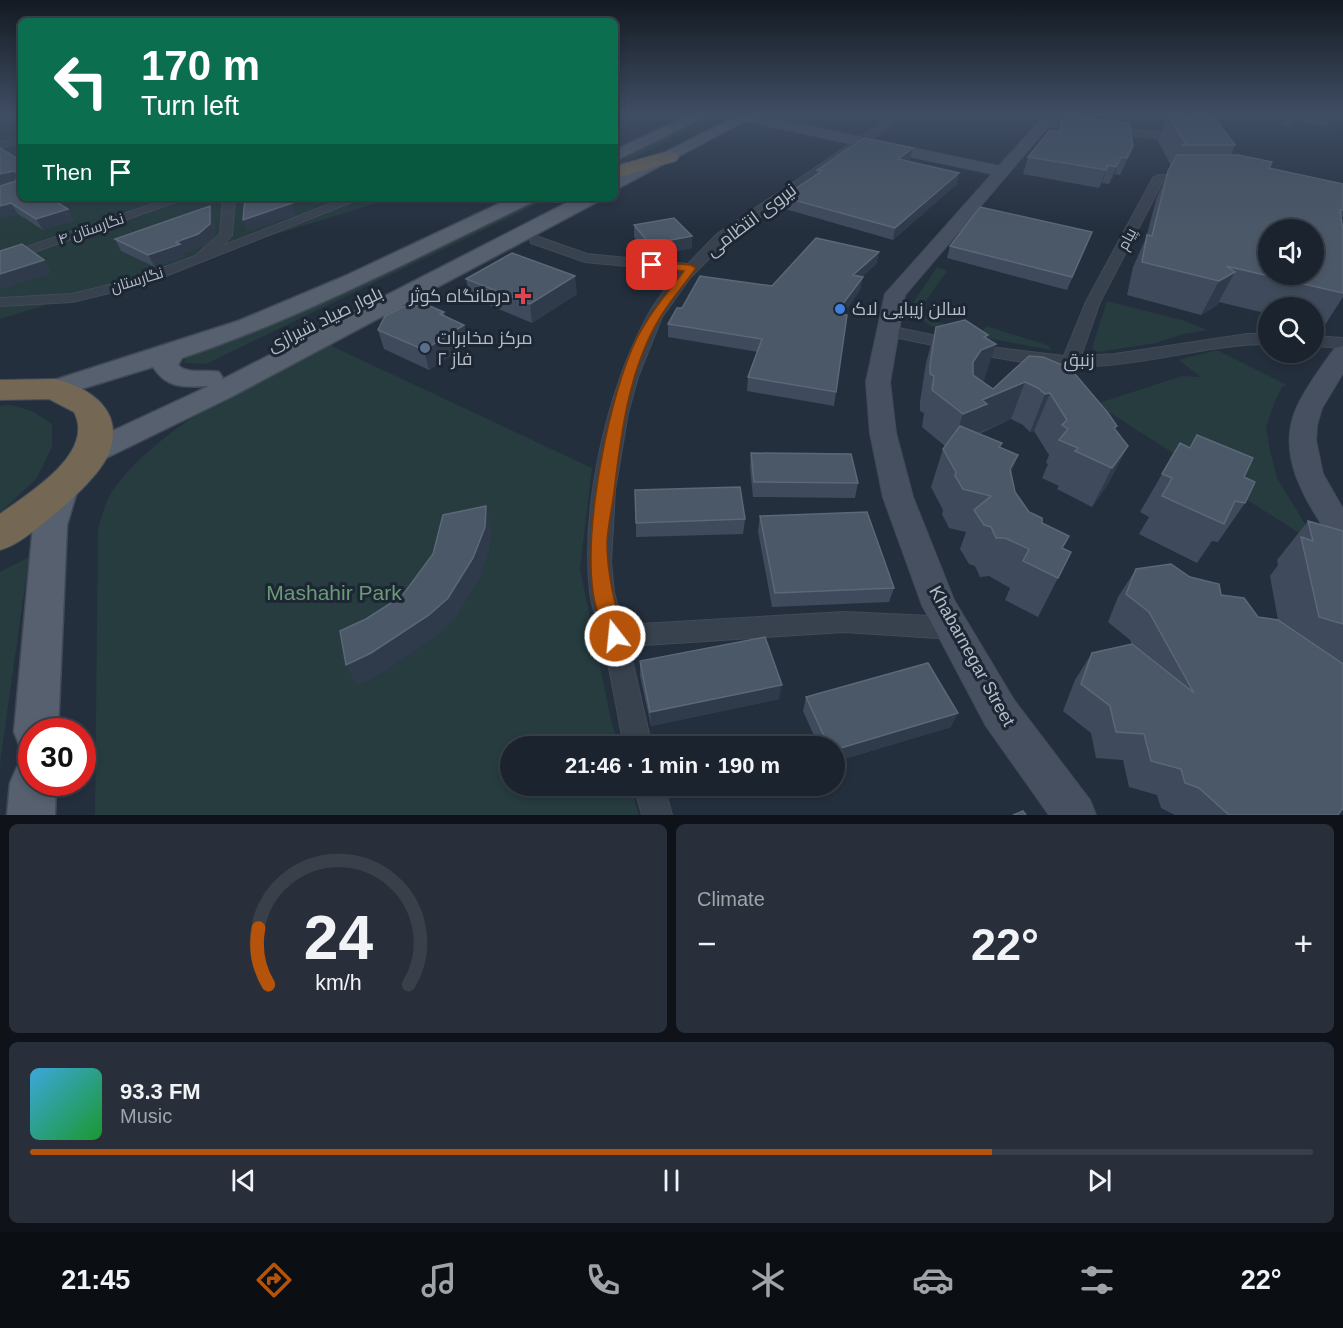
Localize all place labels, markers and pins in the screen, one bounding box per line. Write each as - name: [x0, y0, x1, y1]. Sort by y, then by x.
- pin: [626, 239, 677, 290]
- place label: درمانگاه کوثر: [408, 286, 510, 307]
- marker: درمانگاه کوثر: [514, 287, 532, 305]
- place label: سالن زیبایی لاک: [852, 299, 966, 320]
- marker: سالن زیبایی لاک: [833, 302, 847, 316]
- place label: مرکز مخابرات فاز ۲: [437, 328, 533, 370]
- marker: مرکز مخابرات فاز ۲: [418, 341, 432, 355]

